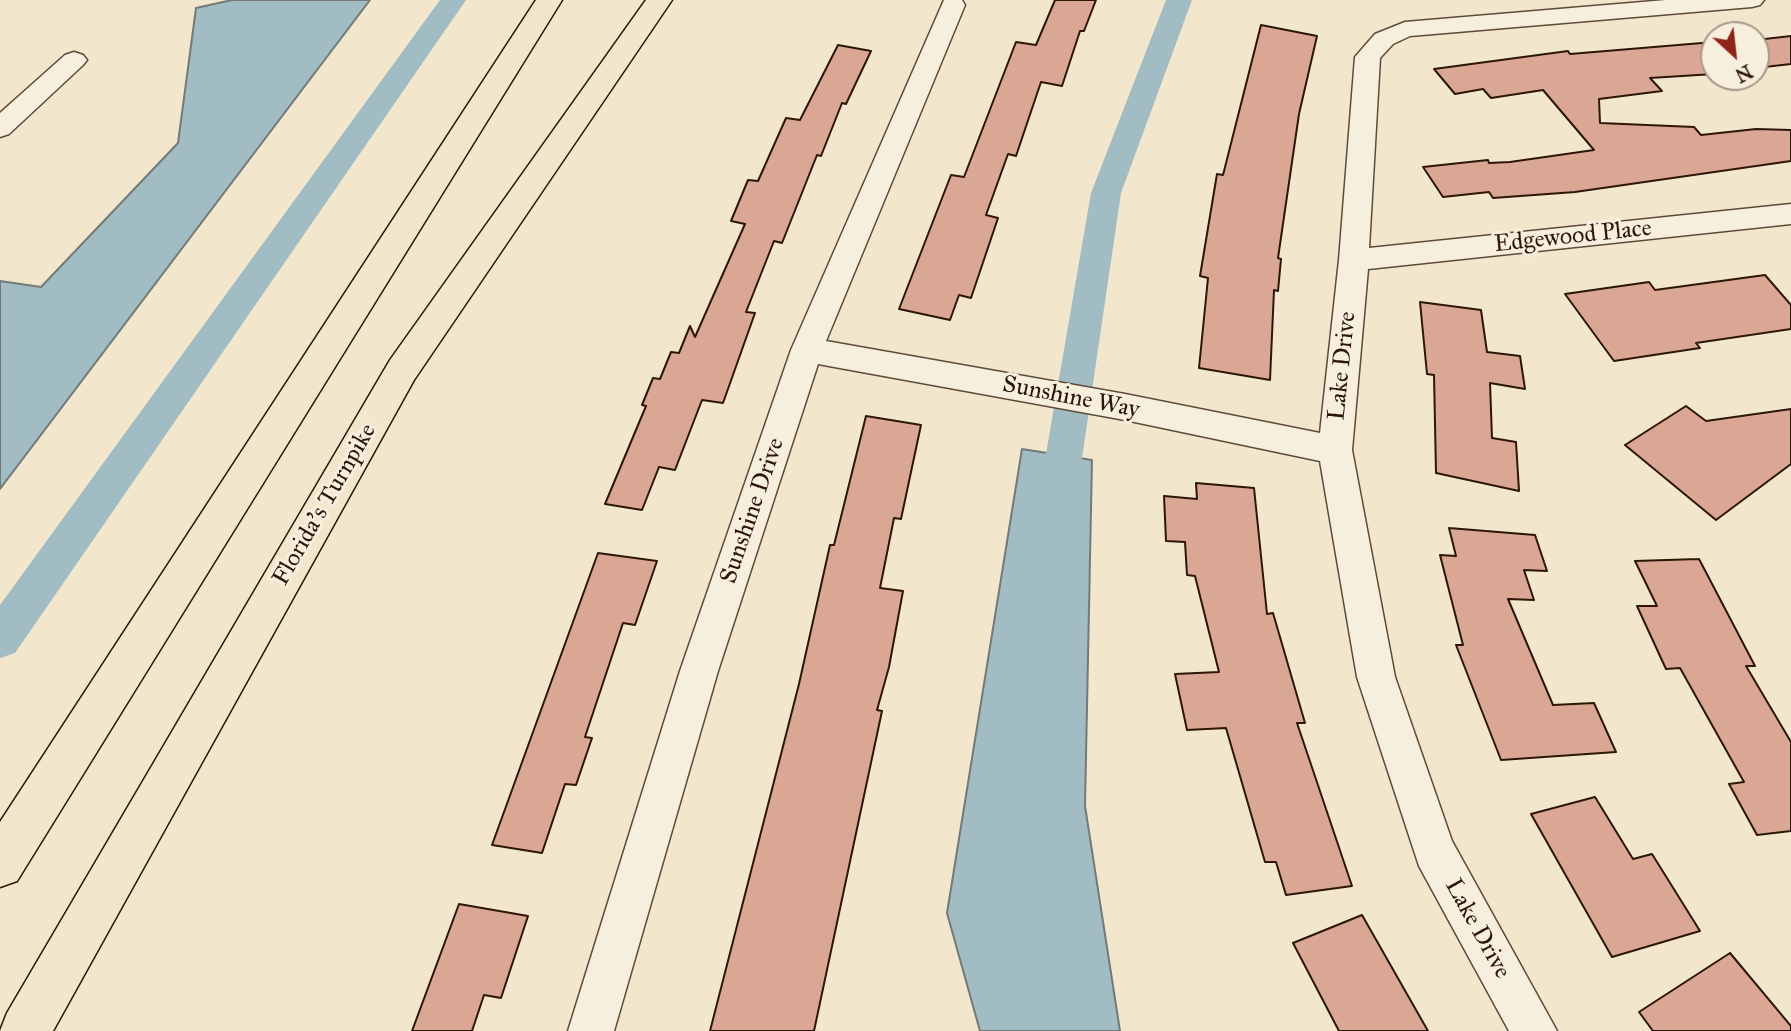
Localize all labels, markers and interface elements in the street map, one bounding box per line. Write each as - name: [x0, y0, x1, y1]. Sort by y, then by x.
- north arrow: [1700, 21, 1770, 91]
- text: N: [1731, 59, 1756, 87]
- street label: Edgewood Place: [1493, 214, 1653, 260]
- street label: Lake Drive: [1323, 310, 1363, 422]
- street label: Sunshine Way: [1000, 371, 1142, 425]
- street label: Florida's Turnpike: [267, 419, 383, 591]
- street label: Sunshine Drive: [715, 435, 791, 587]
- street label: Lake Drive: [1438, 874, 1516, 984]

